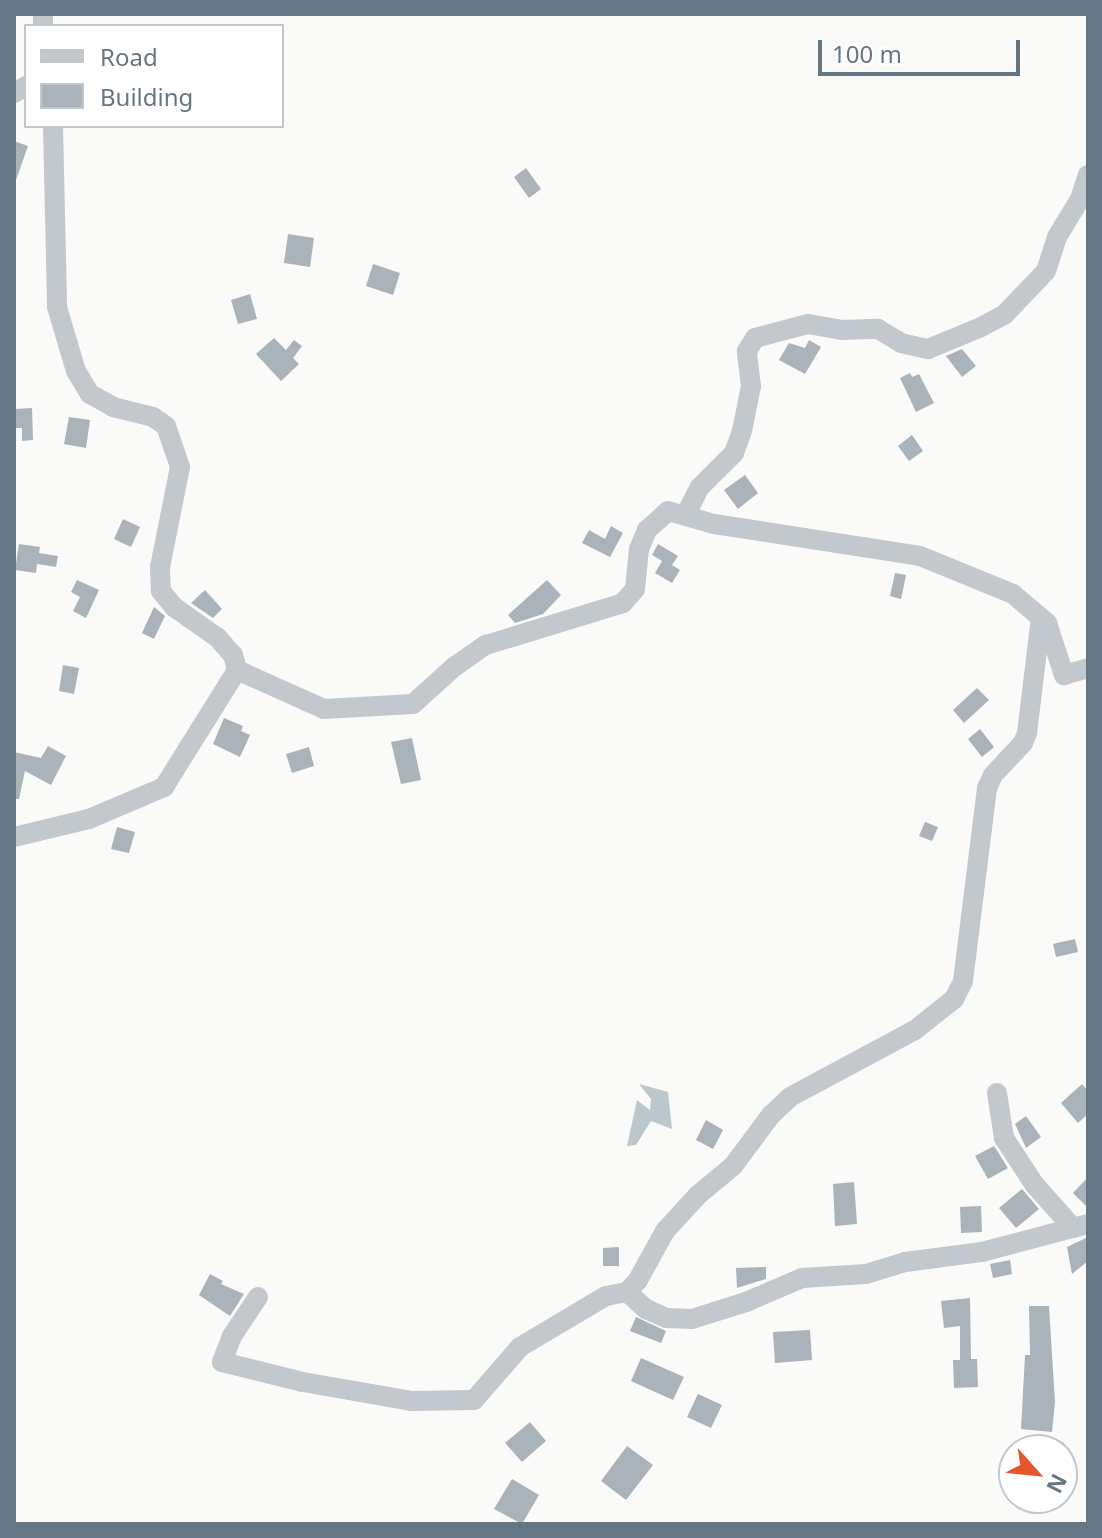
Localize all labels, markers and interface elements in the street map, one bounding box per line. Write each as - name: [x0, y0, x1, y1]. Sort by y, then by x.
- legend: [24, 24, 284, 128]
- scale bar: [822, 24, 1024, 74]
- text: 100 m: [832, 37, 902, 70]
- text: Road: [100, 40, 158, 73]
- text: Building: [100, 80, 193, 113]
- north arrow: [998, 1434, 1078, 1514]
- text: N: [1040, 1469, 1075, 1499]

